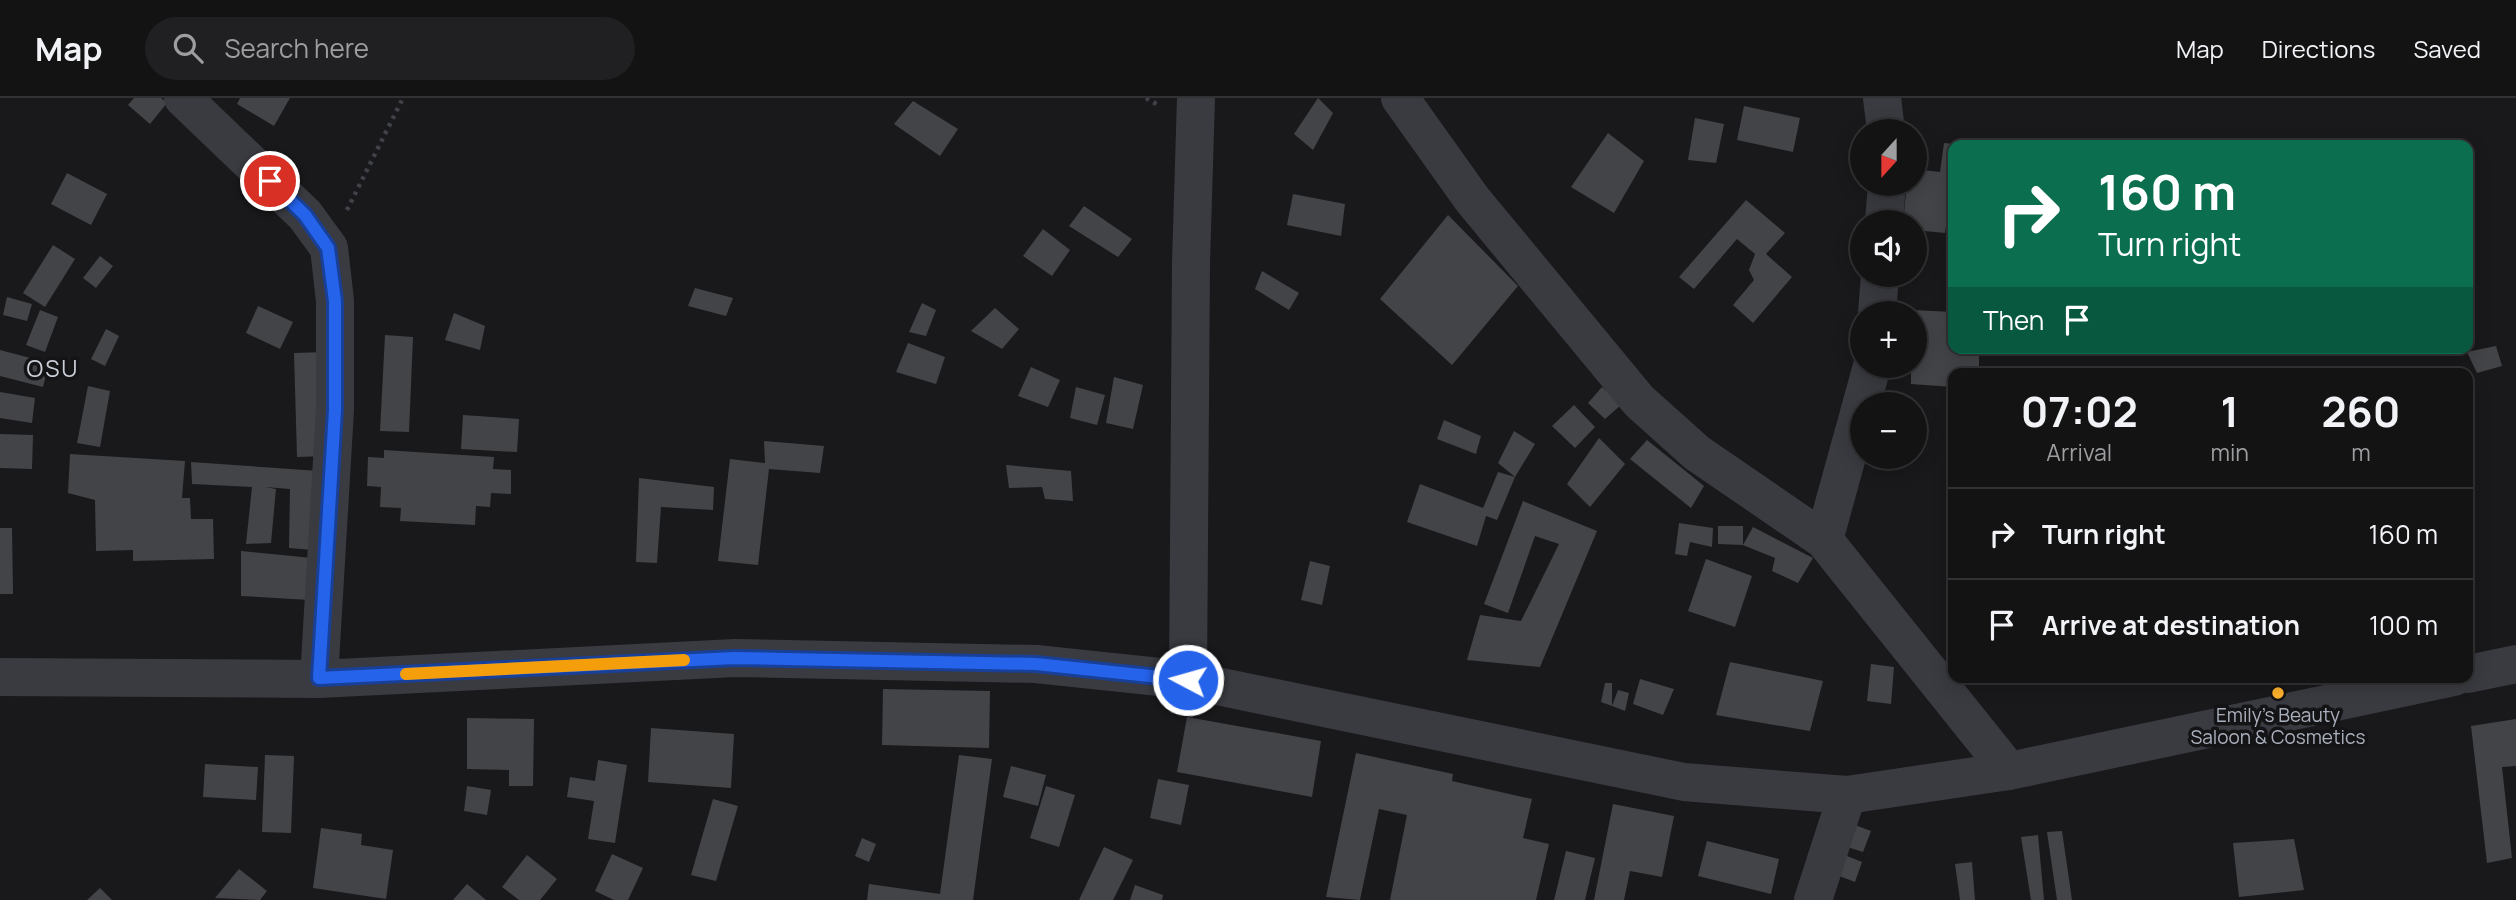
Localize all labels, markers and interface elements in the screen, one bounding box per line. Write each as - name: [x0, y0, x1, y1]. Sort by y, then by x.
- search box: [145, 17, 635, 80]
- text: Map: [35, 26, 103, 71]
- icon: search: [169, 29, 207, 67]
- text: Search here: [225, 30, 369, 66]
- text: Map: [2176, 32, 2224, 65]
- text: Directions: [2262, 32, 2375, 65]
- text: Saved: [2413, 32, 2481, 65]
- north arrow: [1850, 119, 1927, 196]
- map controls: [1850, 119, 1927, 469]
- pin: [240, 151, 300, 211]
- text: 160 m: [2098, 158, 2236, 225]
- icon: arrive: [251, 162, 289, 200]
- icon: right: [1983, 168, 2074, 259]
- button: sound: [1850, 210, 1927, 287]
- text: Turn right: [2098, 222, 2241, 266]
- button: +: [1850, 301, 1927, 378]
- icon: arrive: [2058, 301, 2096, 339]
- text: Then: [1983, 302, 2044, 338]
- district label: OSU: [27, 352, 79, 384]
- text: 07:02: [2021, 382, 2138, 440]
- text: 1: [2220, 382, 2239, 440]
- text: 260: [2322, 382, 2400, 440]
- button: −: [1850, 392, 1927, 469]
- text: Arrival: [2046, 436, 2112, 468]
- text: min: [2210, 436, 2249, 468]
- text: m: [2351, 436, 2371, 468]
- icon: right: [1983, 515, 2021, 553]
- text: Turn right: [2042, 516, 2166, 552]
- text: 160 m: [2369, 516, 2438, 552]
- icon: arrive: [1983, 606, 2021, 644]
- text: Arrive at destination: [2042, 607, 2300, 643]
- text: 100 m: [2369, 607, 2438, 643]
- position arrow: [1151, 643, 1225, 717]
- marker: Emily's Beauty Saloon & Cosmetics: [2270, 685, 2286, 701]
- place label: Emily's Beauty Saloon & Cosmetics: [2191, 702, 2365, 750]

